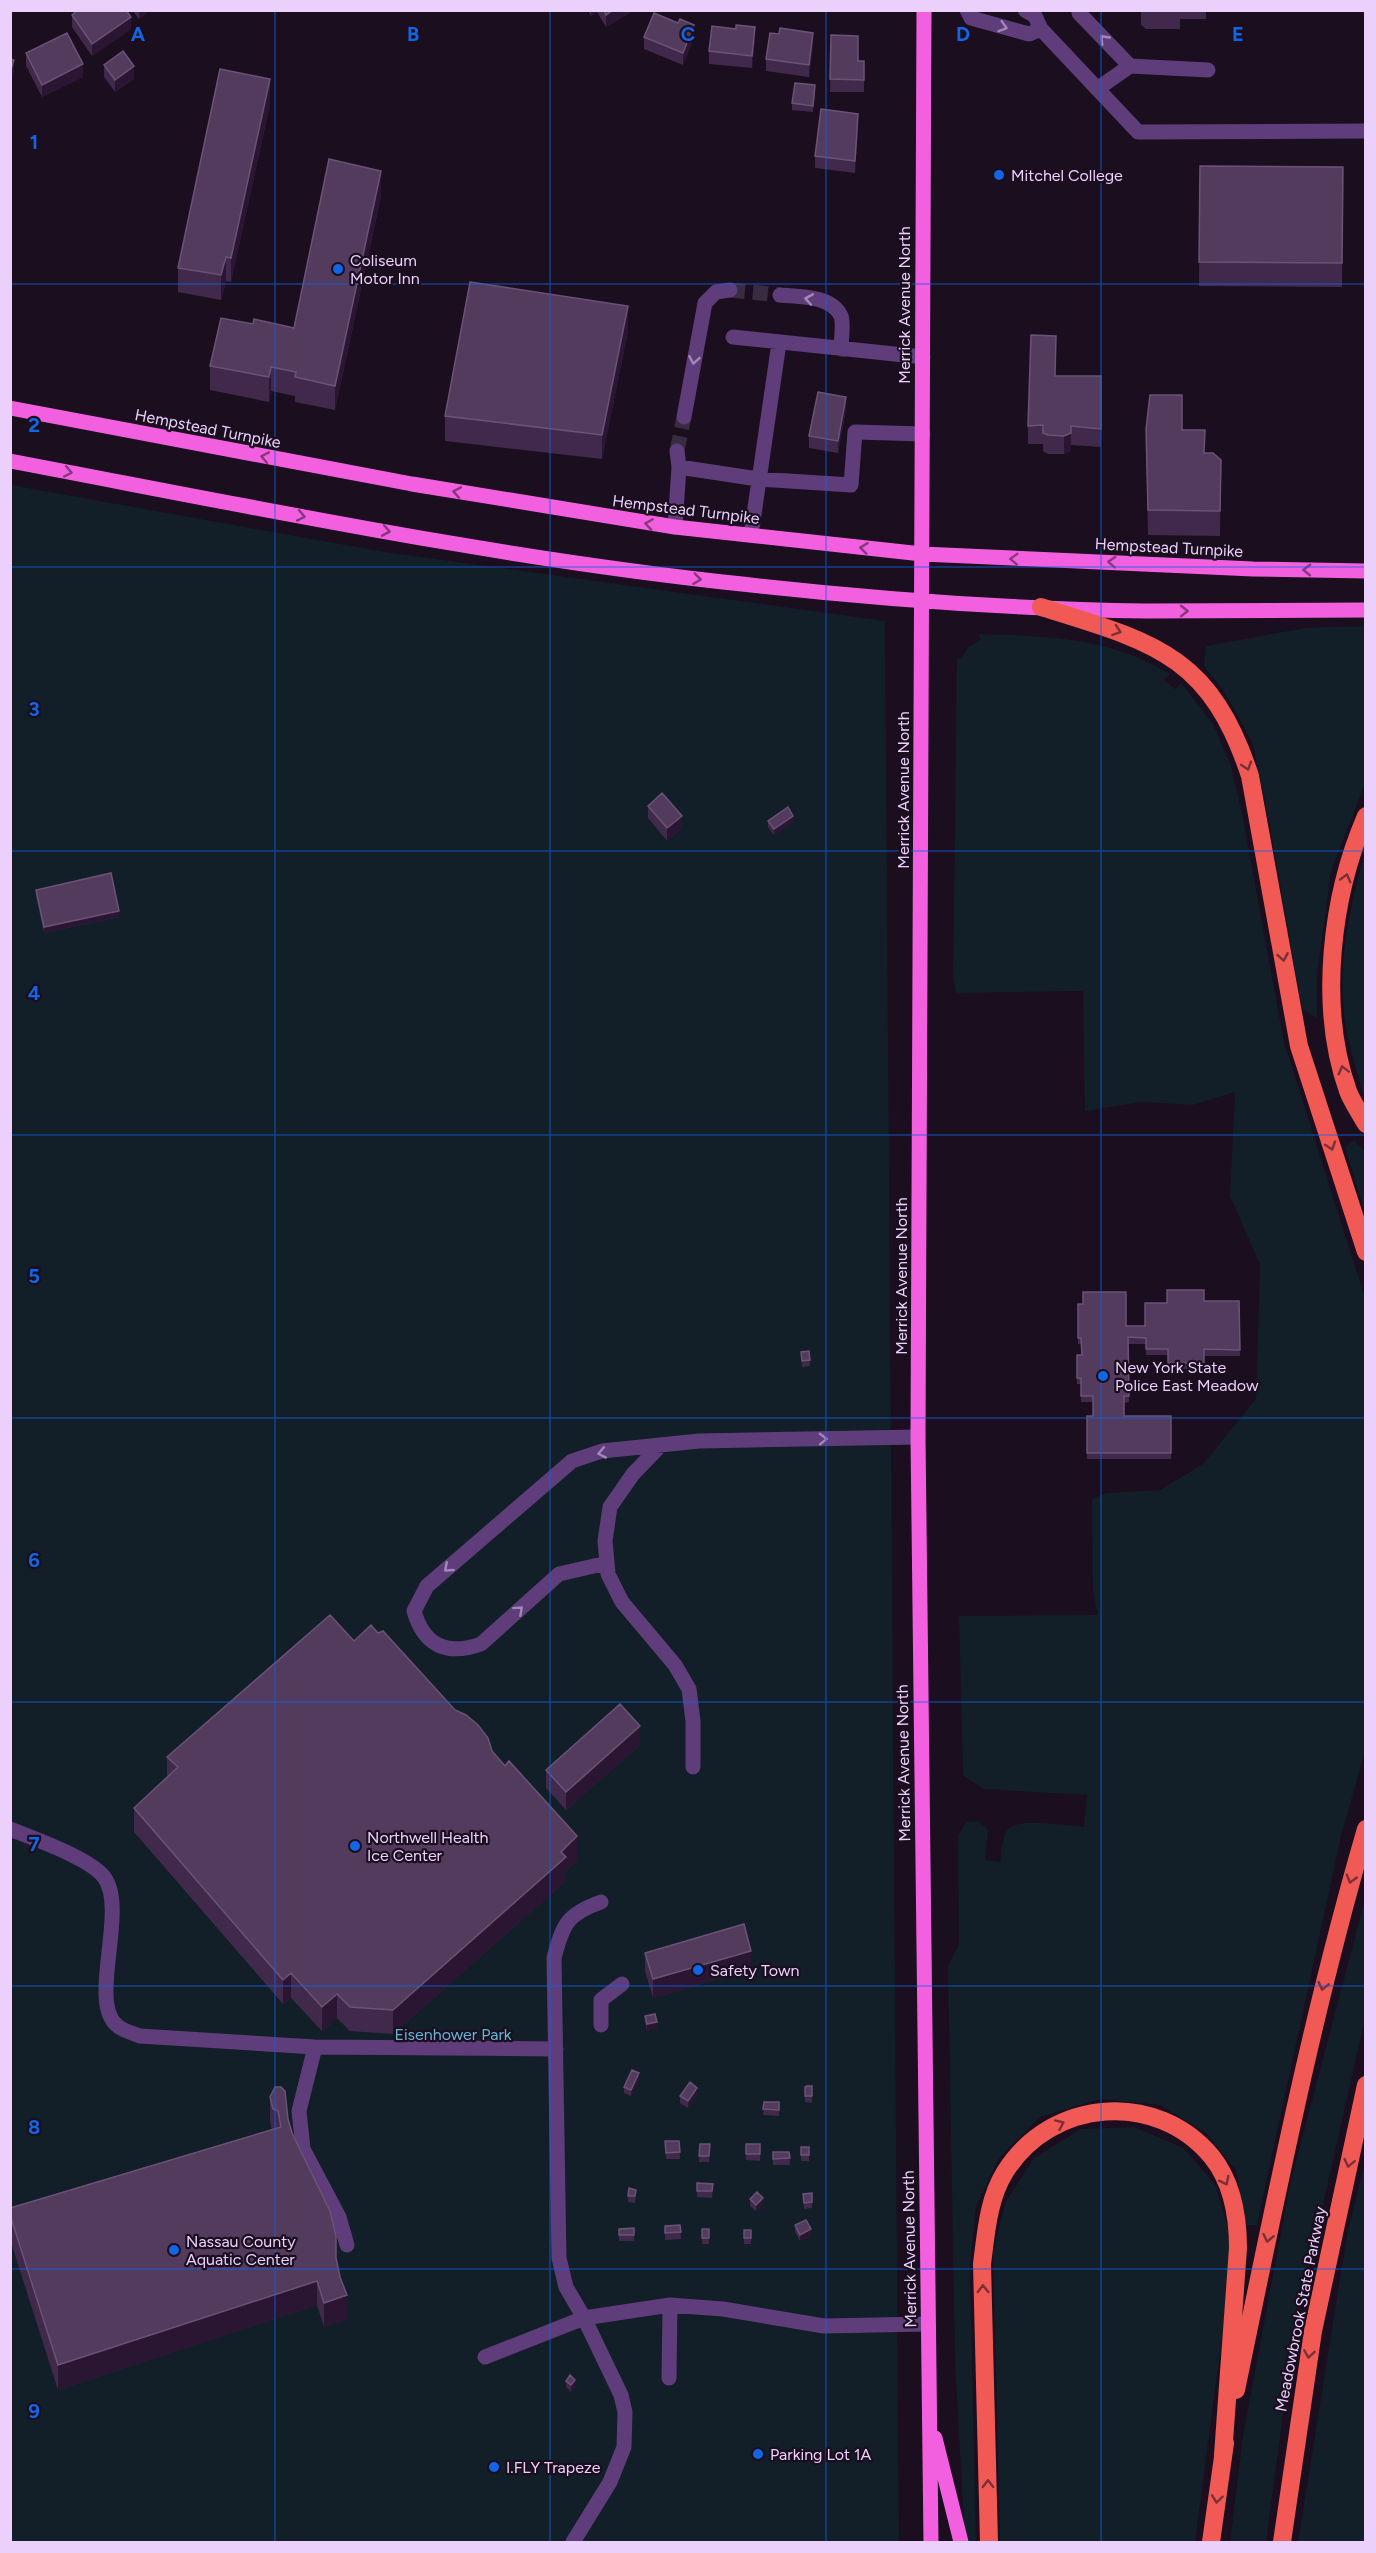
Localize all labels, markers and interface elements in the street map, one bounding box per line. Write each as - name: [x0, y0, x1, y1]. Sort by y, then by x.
- one-way arrow: [997, 20, 1008, 32]
- text: A: [131, 22, 146, 46]
- text: B: [407, 22, 419, 46]
- text: C: [681, 22, 695, 46]
- text: D: [956, 22, 970, 46]
- text: E: [1232, 22, 1244, 46]
- one-way arrow: [1101, 36, 1112, 47]
- text: 1: [30, 130, 38, 154]
- place label: Mitchel College: [1011, 166, 1123, 185]
- marker: Mitchel College: [992, 168, 1006, 182]
- street label: Merrick Avenue North: [895, 226, 914, 384]
- place label: Coliseum Motor Inn: [350, 251, 420, 288]
- marker: Coliseum Motor Inn: [331, 262, 345, 276]
- one-way arrow: [804, 293, 814, 306]
- one-way arrow: [688, 355, 701, 365]
- street label: Hempstead Turnpike: [133, 405, 283, 452]
- text: 2: [28, 413, 40, 437]
- one-way arrow: [260, 451, 270, 464]
- one-way arrow: [63, 465, 73, 478]
- one-way arrow: [452, 486, 461, 498]
- street label: Hempstead Turnpike: [611, 491, 761, 528]
- one-way arrow: [296, 509, 306, 522]
- one-way arrow: [645, 518, 654, 530]
- one-way arrow: [381, 524, 391, 537]
- street label: Hempstead Turnpike: [1094, 534, 1244, 561]
- one-way arrow: [859, 543, 868, 555]
- one-way arrow: [1010, 552, 1019, 565]
- one-way arrow: [1108, 556, 1117, 569]
- one-way arrow: [1303, 564, 1312, 576]
- one-way arrow: [692, 572, 702, 584]
- one-way arrow: [1179, 605, 1188, 617]
- one-way arrow: [1111, 624, 1122, 636]
- text: 3: [28, 697, 40, 721]
- street label: Merrick Avenue North: [894, 711, 913, 869]
- one-way arrow: [1239, 760, 1252, 771]
- one-way arrow: [1339, 873, 1352, 883]
- one-way arrow: [1276, 952, 1289, 962]
- text: 4: [28, 981, 41, 1005]
- one-way arrow: [1337, 1065, 1350, 1075]
- one-way arrow: [1324, 1140, 1336, 1151]
- street label: Merrick Avenue North: [892, 1197, 911, 1355]
- text: 5: [28, 1264, 40, 1288]
- place label: New York State Police East Meadow: [1115, 1358, 1259, 1395]
- marker: New York State Police East Meadow: [1096, 1369, 1110, 1383]
- one-way arrow: [818, 1433, 827, 1445]
- one-way arrow: [597, 1446, 607, 1459]
- text: 6: [28, 1548, 40, 1572]
- one-way arrow: [444, 1561, 455, 1572]
- one-way arrow: [512, 1606, 523, 1617]
- street label: Merrick Avenue North: [893, 1684, 914, 1842]
- place label: Northwell Health Ice Center: [367, 1828, 488, 1865]
- text: 7: [28, 1832, 40, 1856]
- marker: Northwell Health Ice Center: [348, 1839, 362, 1853]
- one-way arrow: [1346, 1873, 1358, 1884]
- place label: Safety Town: [710, 1961, 799, 1980]
- marker: Safety Town: [691, 1963, 705, 1977]
- one-way arrow: [1317, 1980, 1330, 1990]
- park label: Eisenhower Park: [394, 2025, 512, 2044]
- text: 8: [28, 2115, 40, 2139]
- one-way arrow: [1054, 2119, 1065, 2131]
- one-way arrow: [1343, 2158, 1356, 2168]
- street label: Merrick Avenue North: [899, 2170, 920, 2328]
- one-way arrow: [1217, 2174, 1229, 2185]
- street label: Meadowbrook State Parkway: [1271, 2204, 1330, 2413]
- place label: Nassau County Aquatic Center: [186, 2232, 296, 2269]
- one-way arrow: [1262, 2232, 1275, 2242]
- marker: Nassau County Aquatic Center: [167, 2243, 181, 2257]
- one-way arrow: [977, 2285, 989, 2294]
- one-way arrow: [1304, 2349, 1316, 2358]
- text: 9: [28, 2399, 40, 2423]
- place label: Parking Lot 1A: [770, 2445, 872, 2464]
- marker: Parking Lot 1A: [751, 2447, 765, 2461]
- place label: I.FLY Trapeze: [506, 2458, 601, 2477]
- marker: I.FLY Trapeze: [487, 2460, 501, 2474]
- one-way arrow: [982, 2480, 994, 2489]
- one-way arrow: [1211, 2494, 1223, 2503]

